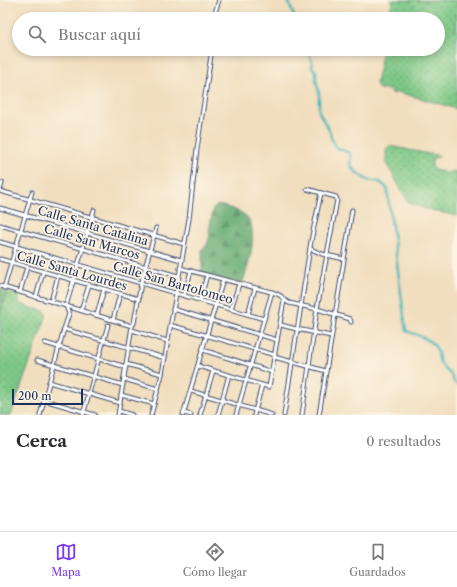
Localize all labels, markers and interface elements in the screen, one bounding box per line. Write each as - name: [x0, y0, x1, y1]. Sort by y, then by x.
- search box: [12, 12, 445, 56]
- icon: search: [26, 23, 48, 45]
- text: Buscar aquí: [58, 25, 141, 44]
- street label: Calle Santa Catalina: [36, 203, 151, 249]
- street label: Calle San Marcos: [43, 221, 142, 262]
- street label: Calle Santa Lourdes: [15, 248, 129, 293]
- street label: Calle San Bartolomeo: [111, 258, 235, 307]
- scale bar: [12, 387, 83, 406]
- text: 200 m: [18, 389, 51, 403]
- text: Cerca: [16, 431, 67, 451]
- text: 0 resultados: [366, 433, 441, 449]
- tab: Mapa: [51, 541, 81, 579]
- tab: Cómo llegar: [183, 541, 247, 579]
- tab: Guardados: [349, 541, 406, 579]

